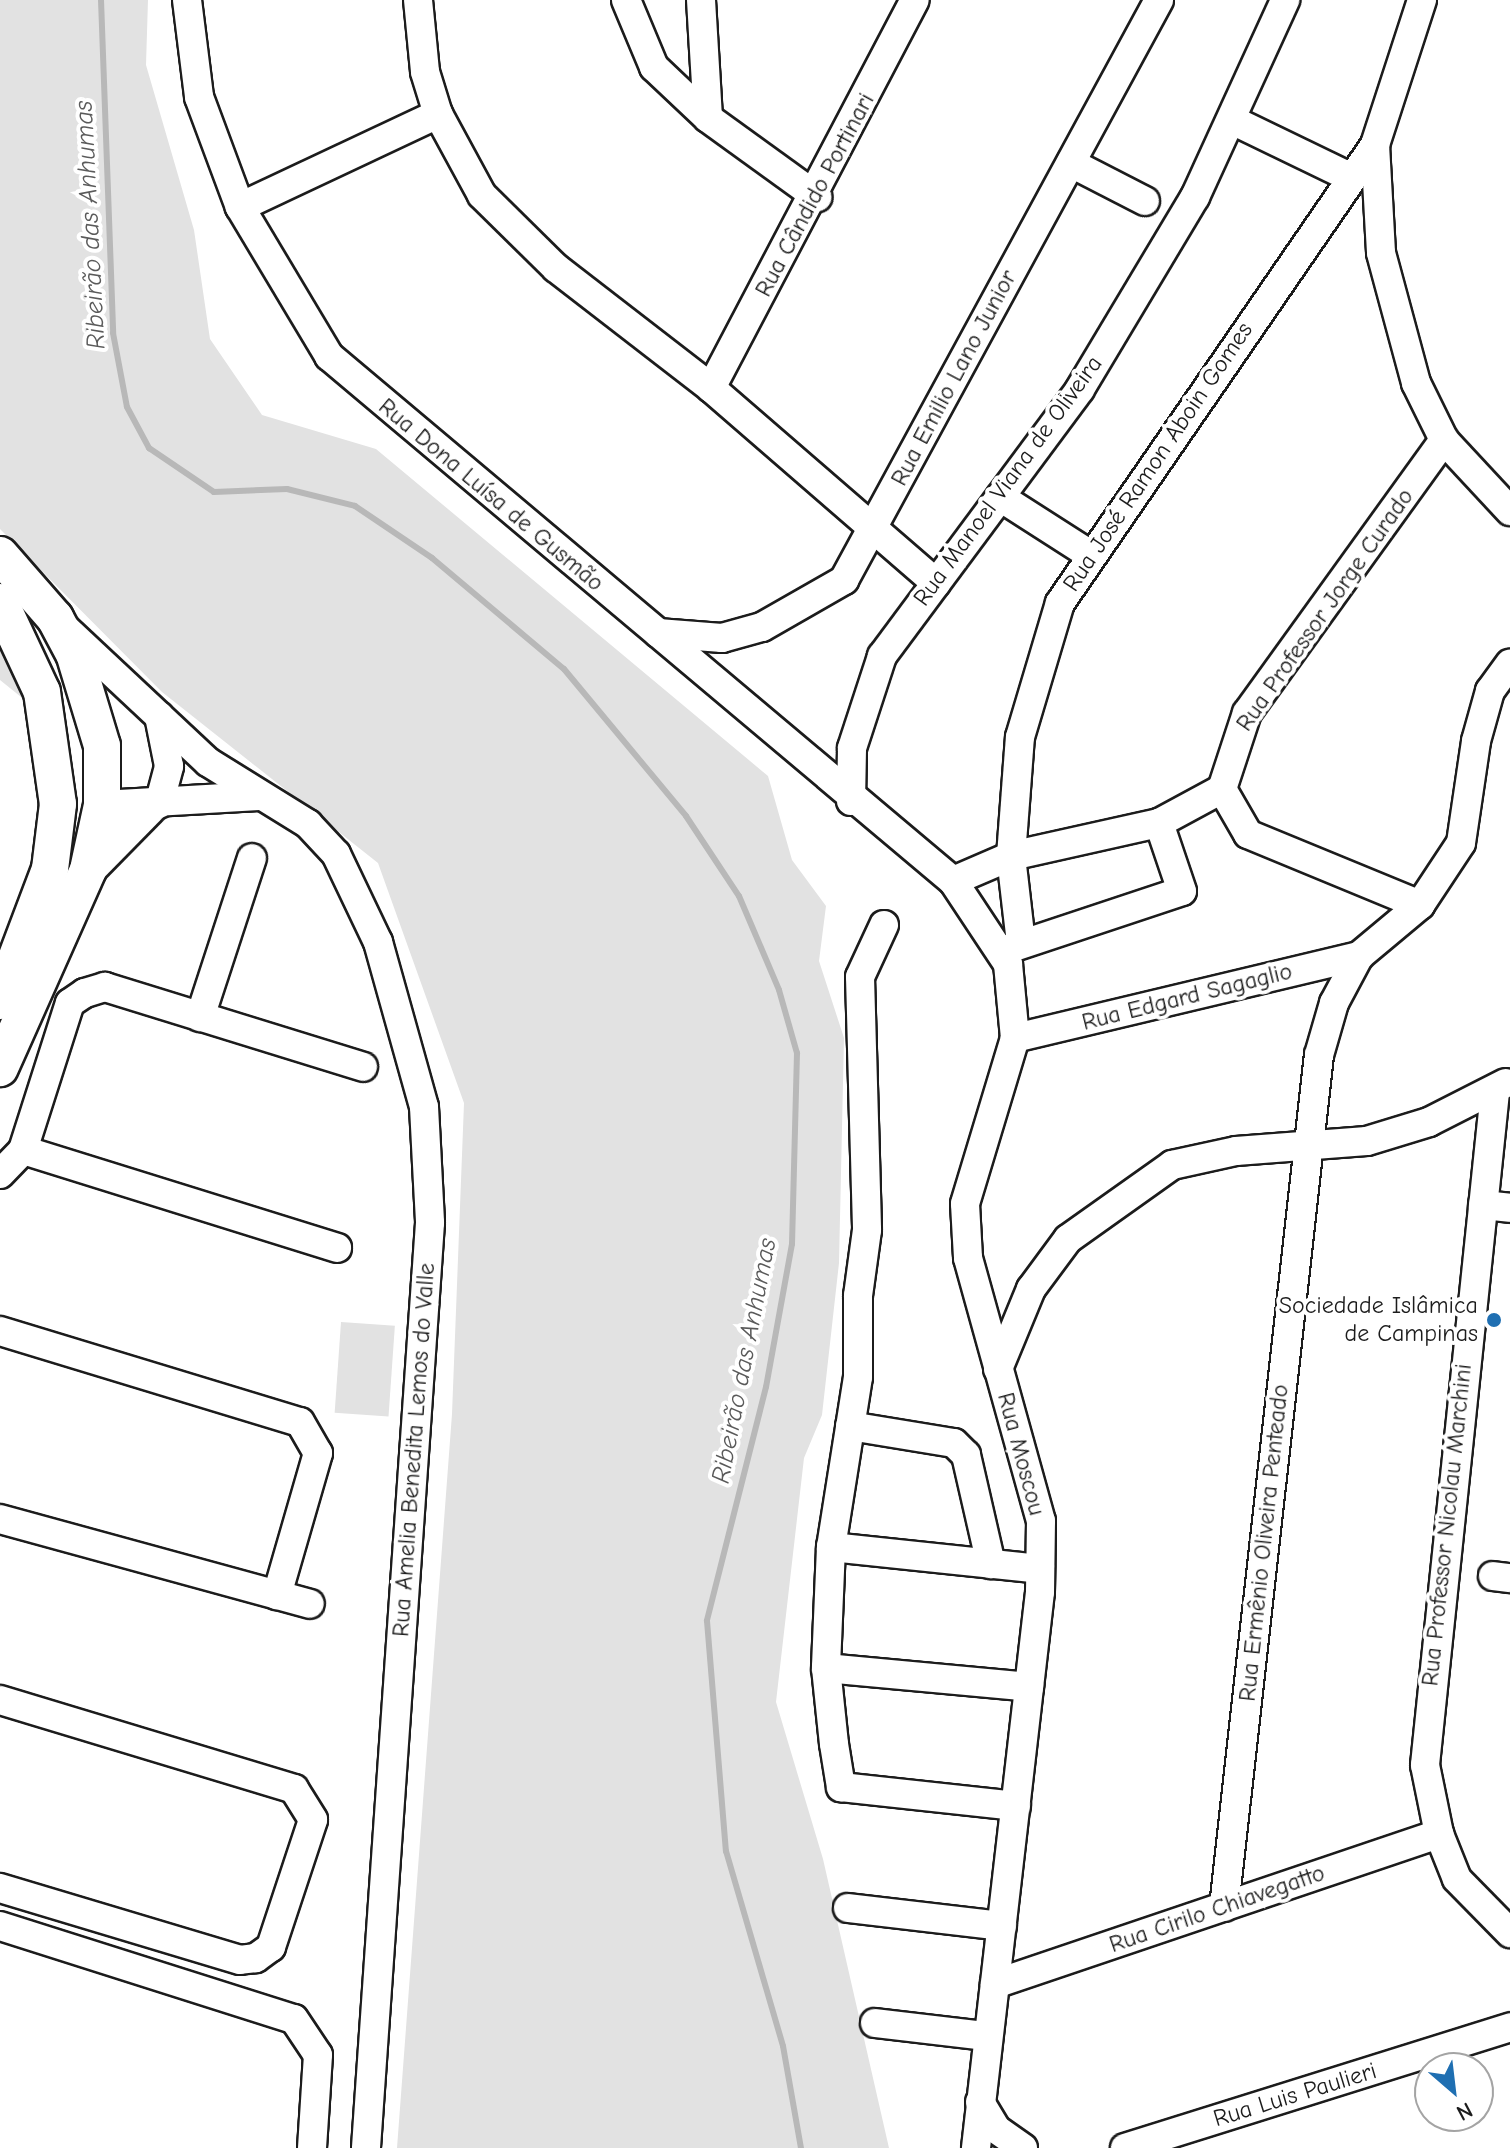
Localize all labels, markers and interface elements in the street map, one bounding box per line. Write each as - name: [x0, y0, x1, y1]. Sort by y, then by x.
- street label: Rua Cândido Portinari: [749, 88, 881, 302]
- water label: Ribeirão das Anhumas: [69, 100, 113, 350]
- street label: Rua Emilio Lano Junior: [885, 265, 1023, 491]
- street label: Rua José Ramon Aboin Gomes: [1057, 317, 1259, 597]
- street label: Rua Manoel Viana de Oliveira: [907, 350, 1109, 612]
- street label: Rua Dona Luísa de Gusmão: [372, 392, 610, 598]
- street label: Rua Professor Jorge Curado: [1230, 483, 1420, 737]
- street label: Rua Edgard Sagaglio: [1079, 957, 1295, 1037]
- water label: Ribeirão das Anhumas: [706, 1236, 784, 1486]
- street label: Rua Amelia Benedita Lemos do Valle: [387, 1262, 441, 1638]
- place label: Sociedade Islâmica de Campinas: [1279, 1292, 1478, 1348]
- marker: Sociedade Islâmica de Campinas: [1485, 1311, 1503, 1329]
- street label: Rua Professor Nicolau Marchini: [1416, 1362, 1478, 1688]
- street label: Rua Ermênio Oliveira Penteado: [1233, 1383, 1295, 1703]
- street label: Rua Moscou: [991, 1389, 1051, 1519]
- street label: Rua Cirilo Chiavegatto: [1105, 1859, 1329, 1959]
- north arrow: [1414, 2052, 1494, 2132]
- street label: Rua Luis Paulieri: [1210, 2056, 1380, 2134]
- text: N: [1452, 2097, 1477, 2126]

